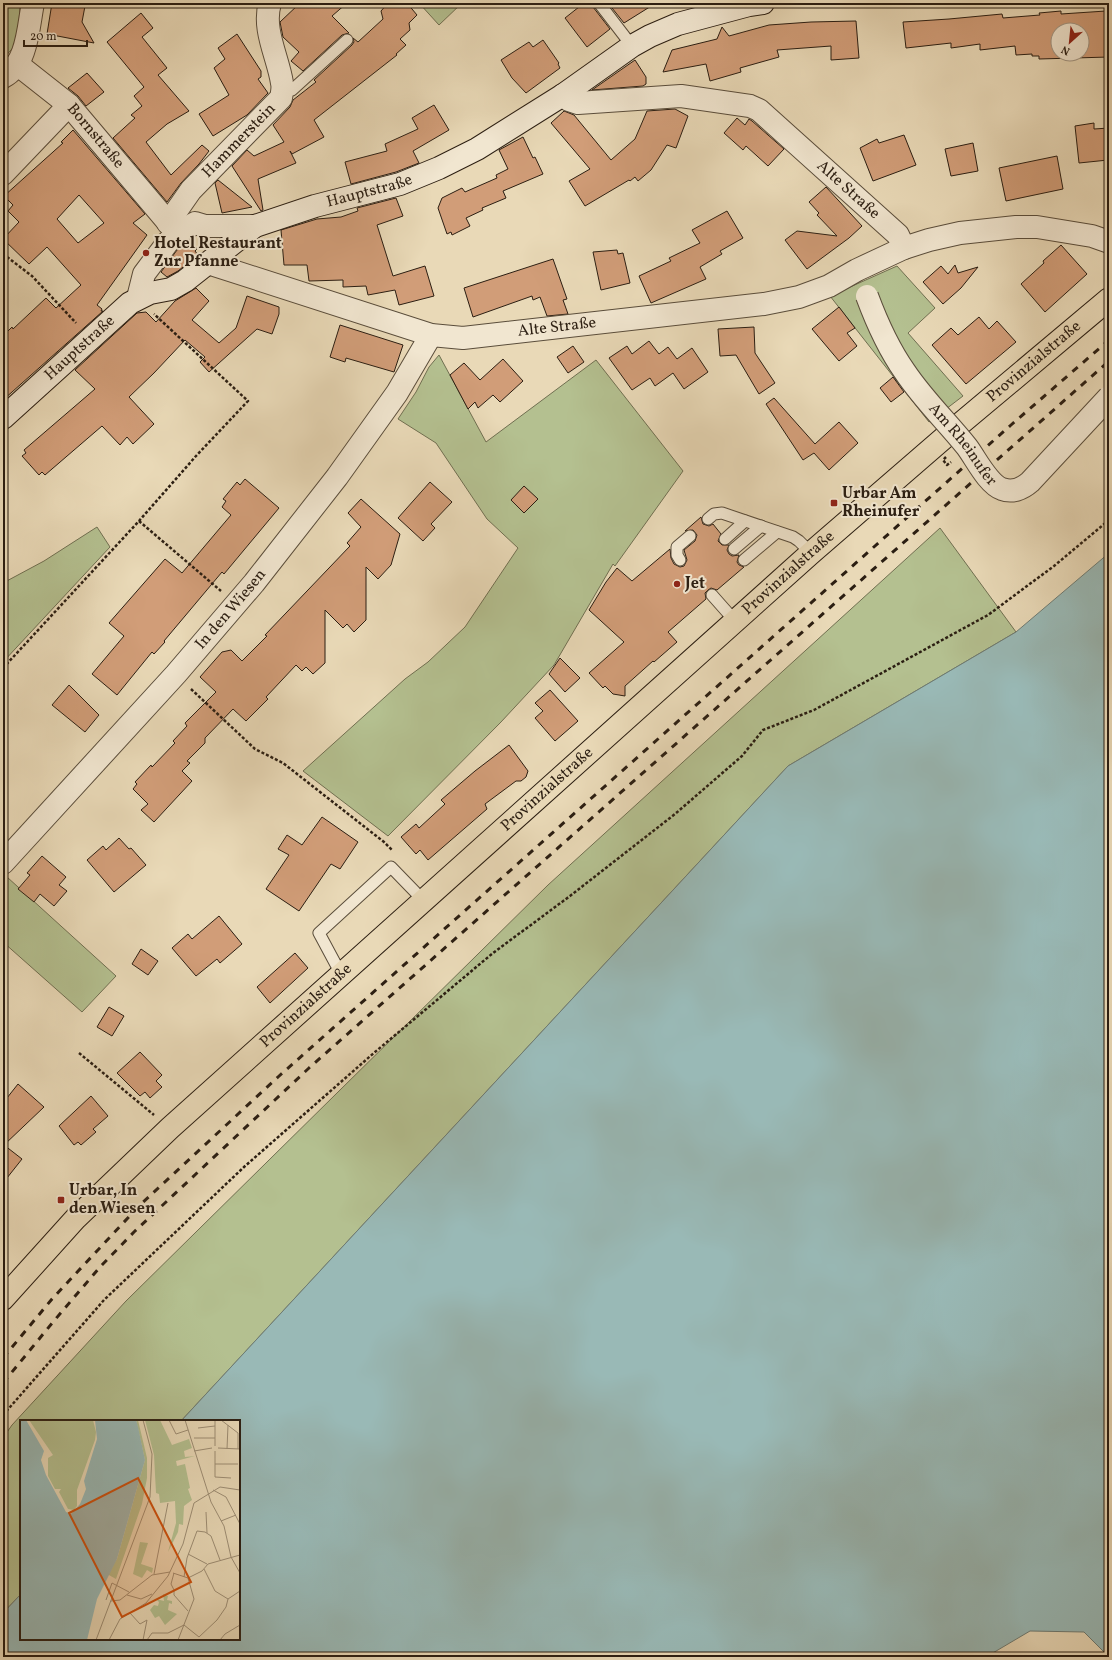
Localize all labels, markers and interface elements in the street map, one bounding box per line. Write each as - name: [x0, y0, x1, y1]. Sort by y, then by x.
- scale bar: [24, 22, 87, 48]
- north arrow: [1050, 22, 1090, 62]
- text: 20 m: [30, 29, 57, 45]
- text: N: [1059, 41, 1073, 58]
- street label: Hammerstein: [197, 98, 281, 183]
- street label: Bornstraße: [61, 99, 129, 173]
- street label: Alte Straße: [812, 156, 885, 225]
- street label: Hauptstraße: [324, 169, 416, 214]
- place label: Hotel Restaurant Zur Pfanne: [154, 233, 282, 273]
- marker: Hotel Restaurant Zur Pfanne: [141, 248, 151, 258]
- street label: Hauptstraße: [40, 310, 120, 386]
- street label: Alte Straße: [517, 312, 597, 343]
- street label: Provinzialstraße: [982, 316, 1086, 408]
- street label: Am Rheinufer: [923, 399, 1002, 492]
- place label: Urbar Am Rheinufer: [842, 483, 920, 523]
- marker: Urbar Am Rheinufer: [829, 498, 839, 508]
- street label: Provinzialstraße: [737, 526, 840, 621]
- street label: In den Wiesen: [190, 565, 272, 655]
- place label: Jet: [684, 573, 705, 595]
- marker: Jet: [672, 579, 682, 589]
- street label: Provinzialstraße: [496, 742, 598, 837]
- street label: Provinzialstraße: [255, 959, 357, 1053]
- place label: Urbar, In den Wiesen: [69, 1180, 156, 1220]
- marker: Urbar, In den Wiesen: [56, 1195, 66, 1205]
- inset map: [20, 1420, 240, 1640]

